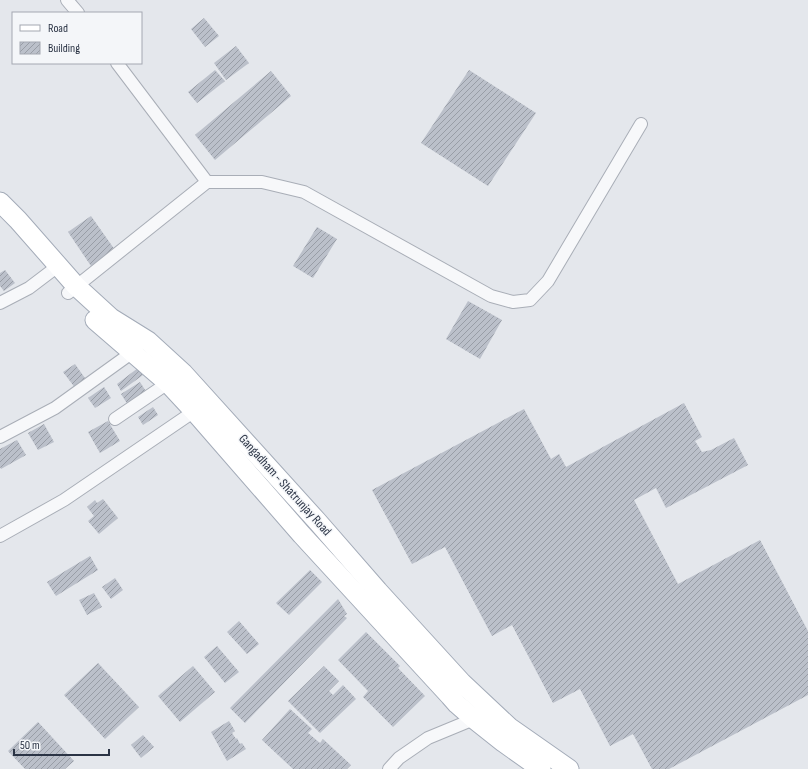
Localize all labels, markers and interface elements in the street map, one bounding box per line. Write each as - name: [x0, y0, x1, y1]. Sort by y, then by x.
- legend: [12, 12, 142, 64]
- text: Road: [48, 21, 68, 36]
- text: Building: [48, 41, 80, 56]
- street label: Gangadham - Shatrunjay Road: [235, 431, 335, 539]
- scale bar: [14, 731, 109, 757]
- text: 50 m: [20, 738, 40, 753]

